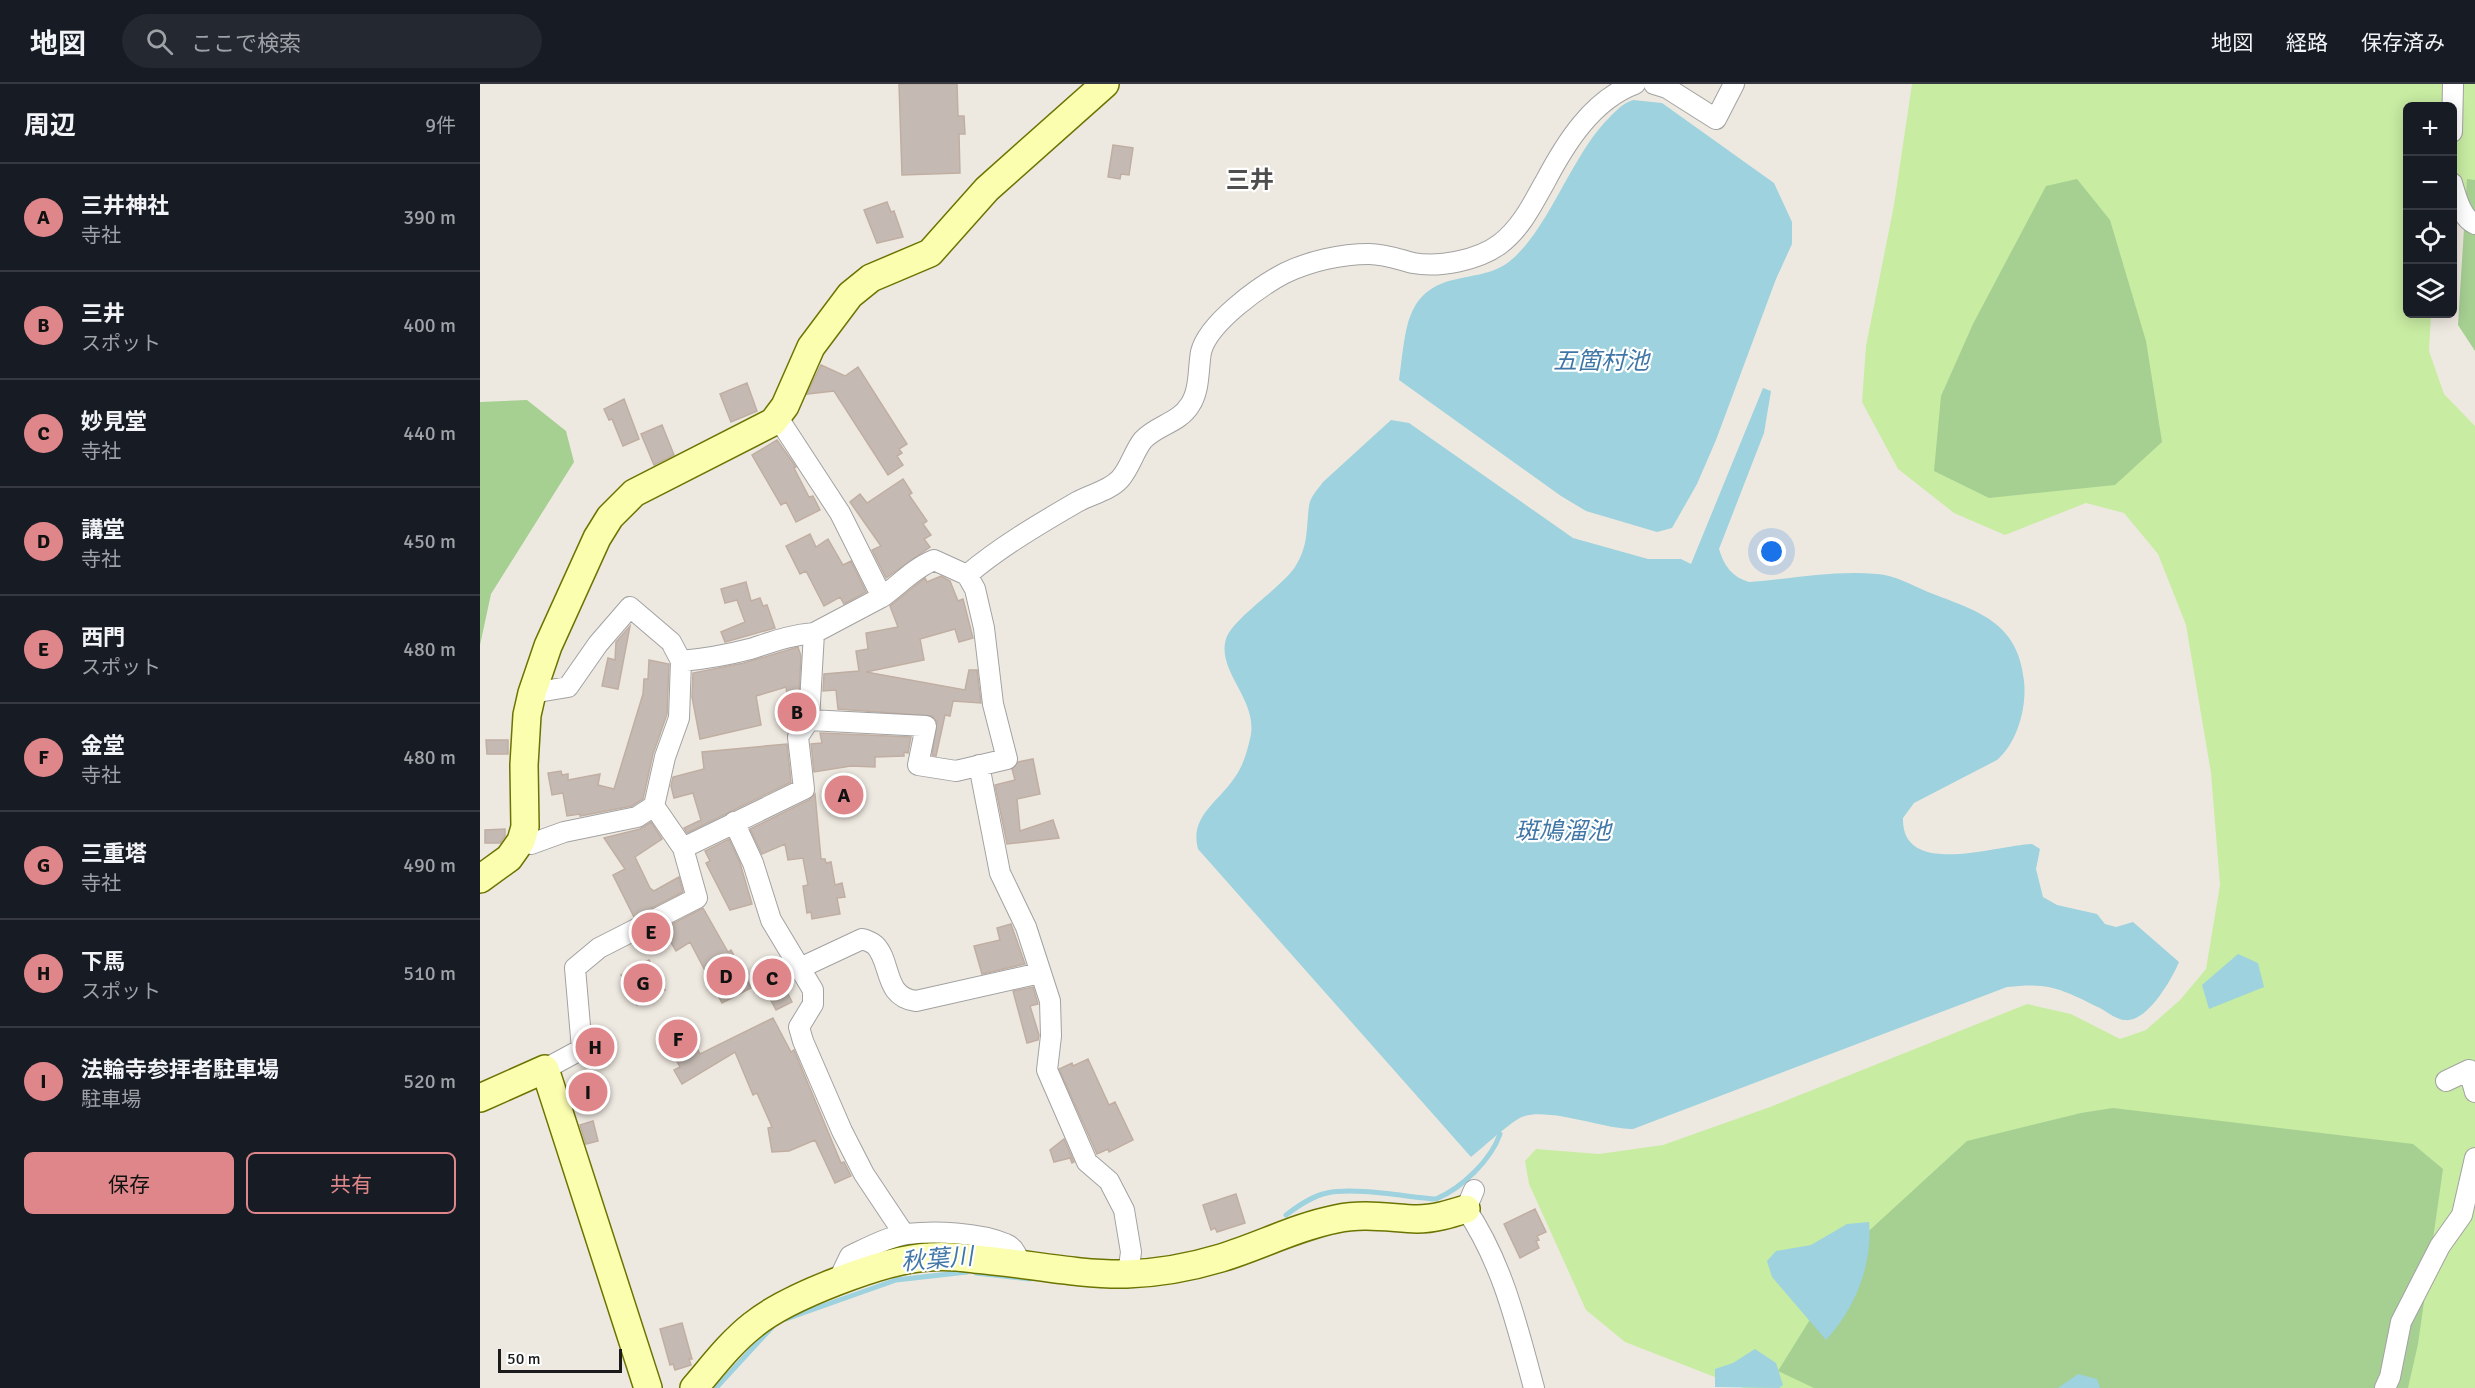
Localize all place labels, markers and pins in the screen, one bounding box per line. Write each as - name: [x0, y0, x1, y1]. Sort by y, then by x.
- pin: B: [778, 690, 816, 734]
- pin: A: [824, 772, 864, 818]
- pin: E: [632, 910, 670, 954]
- pin: D: [706, 954, 746, 998]
- pin: C: [752, 956, 792, 1000]
- pin: G: [624, 960, 662, 1006]
- pin: F: [658, 1016, 698, 1062]
- pin: H: [576, 1024, 614, 1070]
- pin: I: [568, 1070, 608, 1114]

